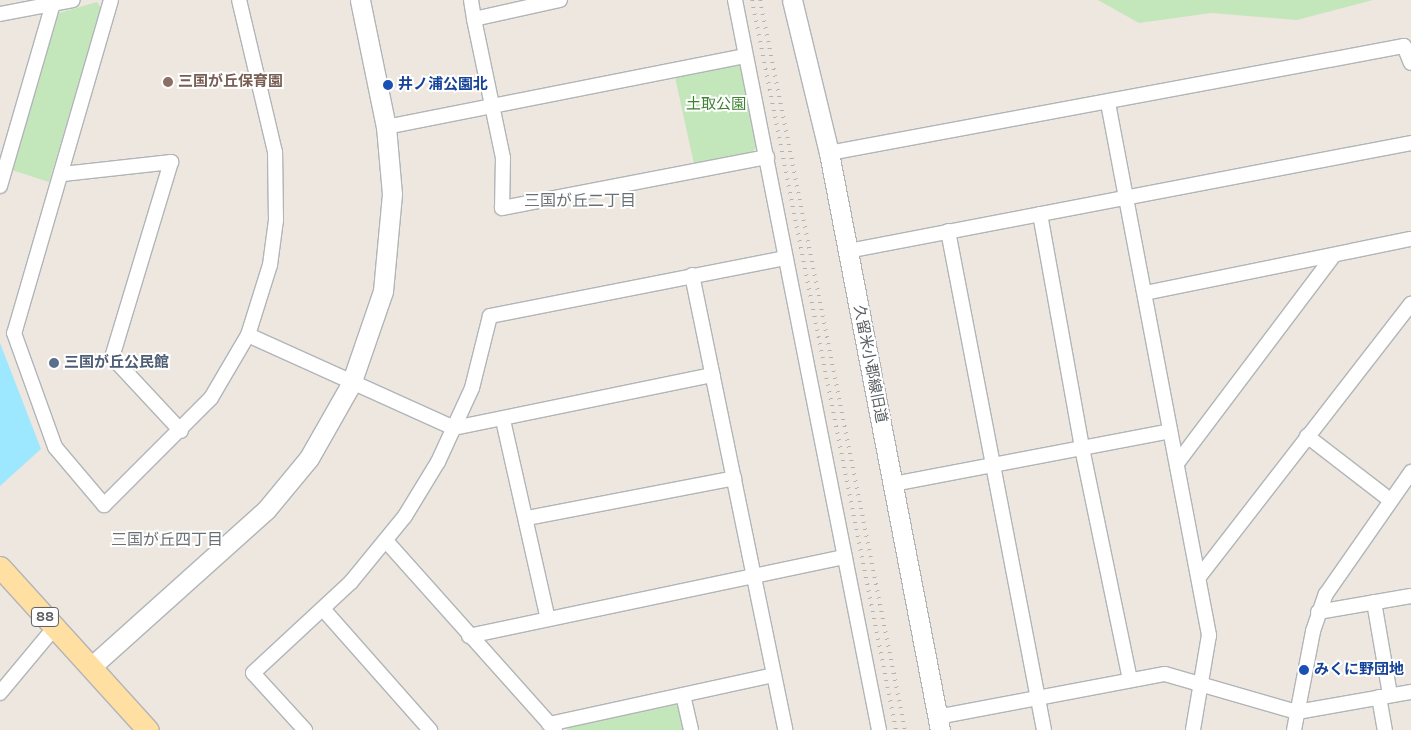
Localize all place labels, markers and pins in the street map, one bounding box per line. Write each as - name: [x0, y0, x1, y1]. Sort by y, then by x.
- place label: 三国が丘保育園: [178, 73, 283, 91]
- marker: 三国が丘保育園: [162, 76, 174, 88]
- place label: 井ノ浦公園北: [398, 76, 488, 94]
- marker: 井ノ浦公園北: [382, 79, 394, 91]
- place label: 三国が丘公民館: [64, 354, 169, 372]
- marker: 三国が丘公民館: [48, 357, 60, 369]
- place label: みくに野団地: [1314, 661, 1404, 679]
- marker: みくに野団地: [1298, 664, 1310, 676]

